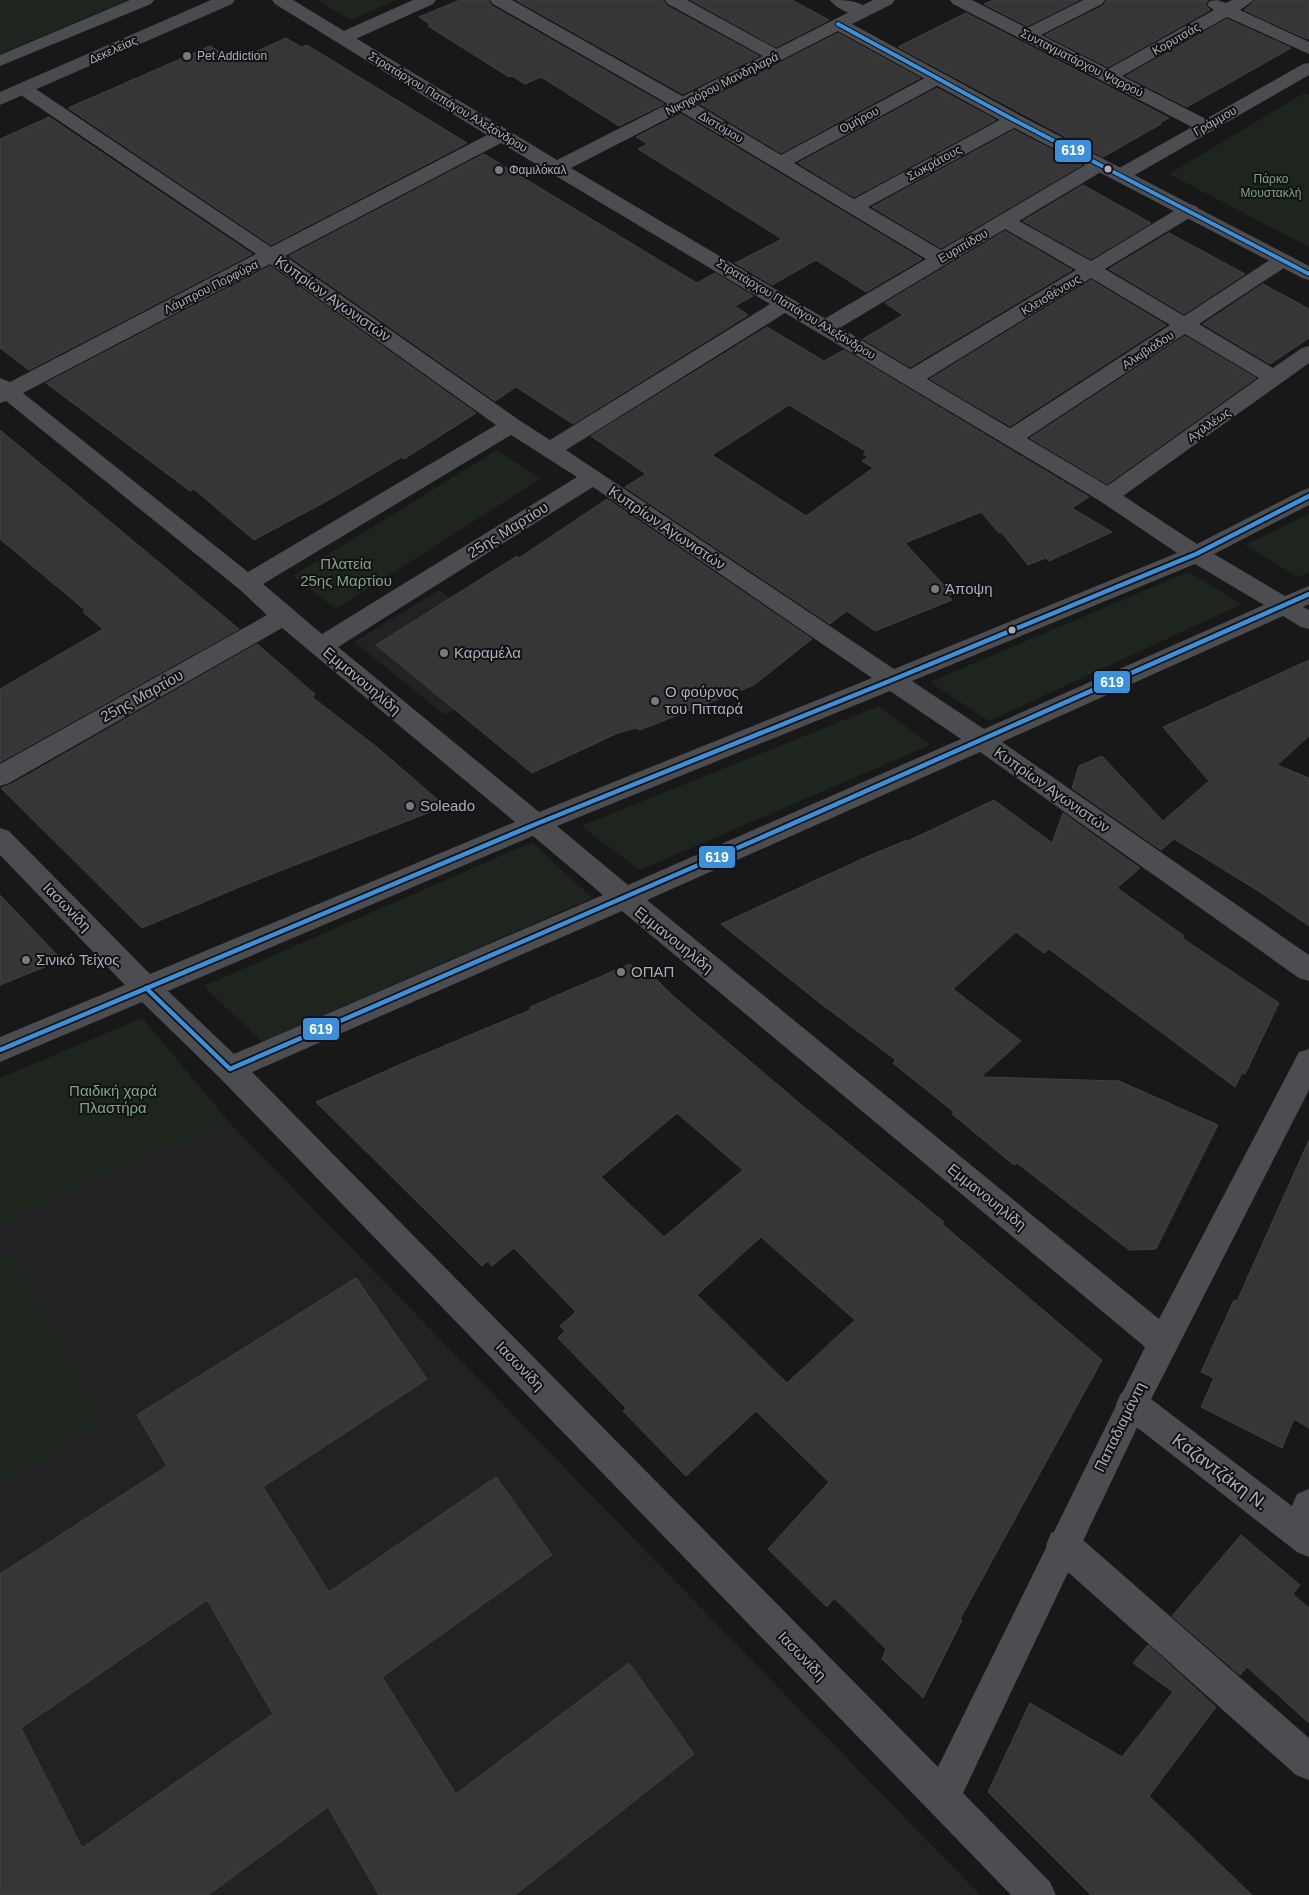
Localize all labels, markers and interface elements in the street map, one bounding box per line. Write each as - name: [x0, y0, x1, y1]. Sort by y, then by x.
- street label: Κορυτσάς: [1150, 20, 1202, 58]
- street label: Συνταγματάρχου Ψαρρού: [1018, 26, 1146, 100]
- street label: Δεκελείας: [87, 33, 140, 67]
- place label: Pet Addiction: [197, 49, 267, 63]
- street label: Στρατάρχου Παπάγου Αλεξάνδρου: [366, 49, 530, 155]
- street label: Νικηφόρου Μανδηλαρά: [663, 49, 781, 119]
- marker: Pet Addiction: [181, 50, 193, 62]
- street label: Γράμμου: [1191, 103, 1239, 139]
- street label: Ομήρου: [837, 104, 881, 136]
- street label: Διστόμου: [696, 108, 746, 146]
- line badge: 619: [1054, 139, 1092, 163]
- street label: Σωκράτους: [904, 142, 964, 184]
- text: 619: [1061, 142, 1085, 158]
- place label: Φαμιλόκαλ: [509, 163, 566, 177]
- marker: Φαμιλόκαλ: [493, 164, 505, 176]
- unlabelled marker: [1103, 164, 1113, 174]
- park label: Πάρκο Μουστακλή: [1241, 172, 1301, 200]
- street label: Ευριπίδου: [936, 226, 990, 266]
- street label: Κυπρίων Αγωνιστών: [272, 252, 394, 345]
- street label: Στρατάρχου Παπάγου Αλεξάνδρου: [714, 256, 878, 362]
- street label: Λάμπρου Πορφύρα: [162, 257, 260, 317]
- street label: Κλεισθένους: [1019, 272, 1083, 318]
- street label: Αλκιβιάδου: [1119, 328, 1177, 372]
- street label: Αχιλλέως: [1185, 405, 1233, 445]
- street label: Κυπρίων Αγωνιστών: [606, 482, 729, 573]
- street label: 25ης Μαρτίου: [464, 498, 551, 561]
- park label: Πλατεία 25ης Μαρτίου: [300, 555, 392, 589]
- place label: Άποψη: [945, 580, 993, 597]
- marker: Άποψη: [929, 583, 941, 595]
- unlabelled marker: [1007, 625, 1017, 635]
- street label: Εμμανουηλίδη: [320, 643, 405, 718]
- place label: Καραμέλα: [454, 644, 521, 661]
- marker: Καραμέλα: [438, 647, 450, 659]
- street label: 25ης Μαρτίου: [98, 666, 186, 725]
- line badge: 619: [1093, 670, 1131, 694]
- text: 619: [1100, 674, 1124, 690]
- place label: Ο φούρνος του Πιτταρά: [665, 683, 743, 717]
- marker: Ο φούρνος του Πιτταρά: [649, 695, 661, 707]
- street label: Κυπρίων Αγωνιστών: [991, 743, 1113, 836]
- place label: Soleado: [420, 797, 475, 814]
- marker: Soleado: [404, 800, 416, 812]
- line badge: 619: [698, 845, 736, 869]
- text: 619: [705, 849, 729, 865]
- street label: Ιασωνίδη: [40, 879, 95, 935]
- street label: Εμμανουηλίδη: [632, 903, 717, 976]
- place label: Σινικό Τείχος: [36, 951, 120, 968]
- marker: Σινικό Τείχος: [20, 954, 32, 966]
- place label: ΟΠΑΠ: [631, 963, 674, 980]
- marker: ΟΠΑΠ: [615, 966, 627, 978]
- line badge: 619: [302, 1017, 340, 1041]
- text: 619: [309, 1021, 333, 1037]
- park label: Παιδική χαρά Πλαστήρα: [69, 1082, 157, 1116]
- street label: Εμμανουηλίδη: [945, 1160, 1030, 1233]
- street label: Ιασωνίδη: [493, 1338, 548, 1394]
- street label: Παπαδιαμάντη: [1090, 1379, 1149, 1474]
- street label: Καζαντζάκη Ν.: [1168, 1430, 1272, 1514]
- street label: Ιασωνίδη: [775, 1628, 830, 1684]

